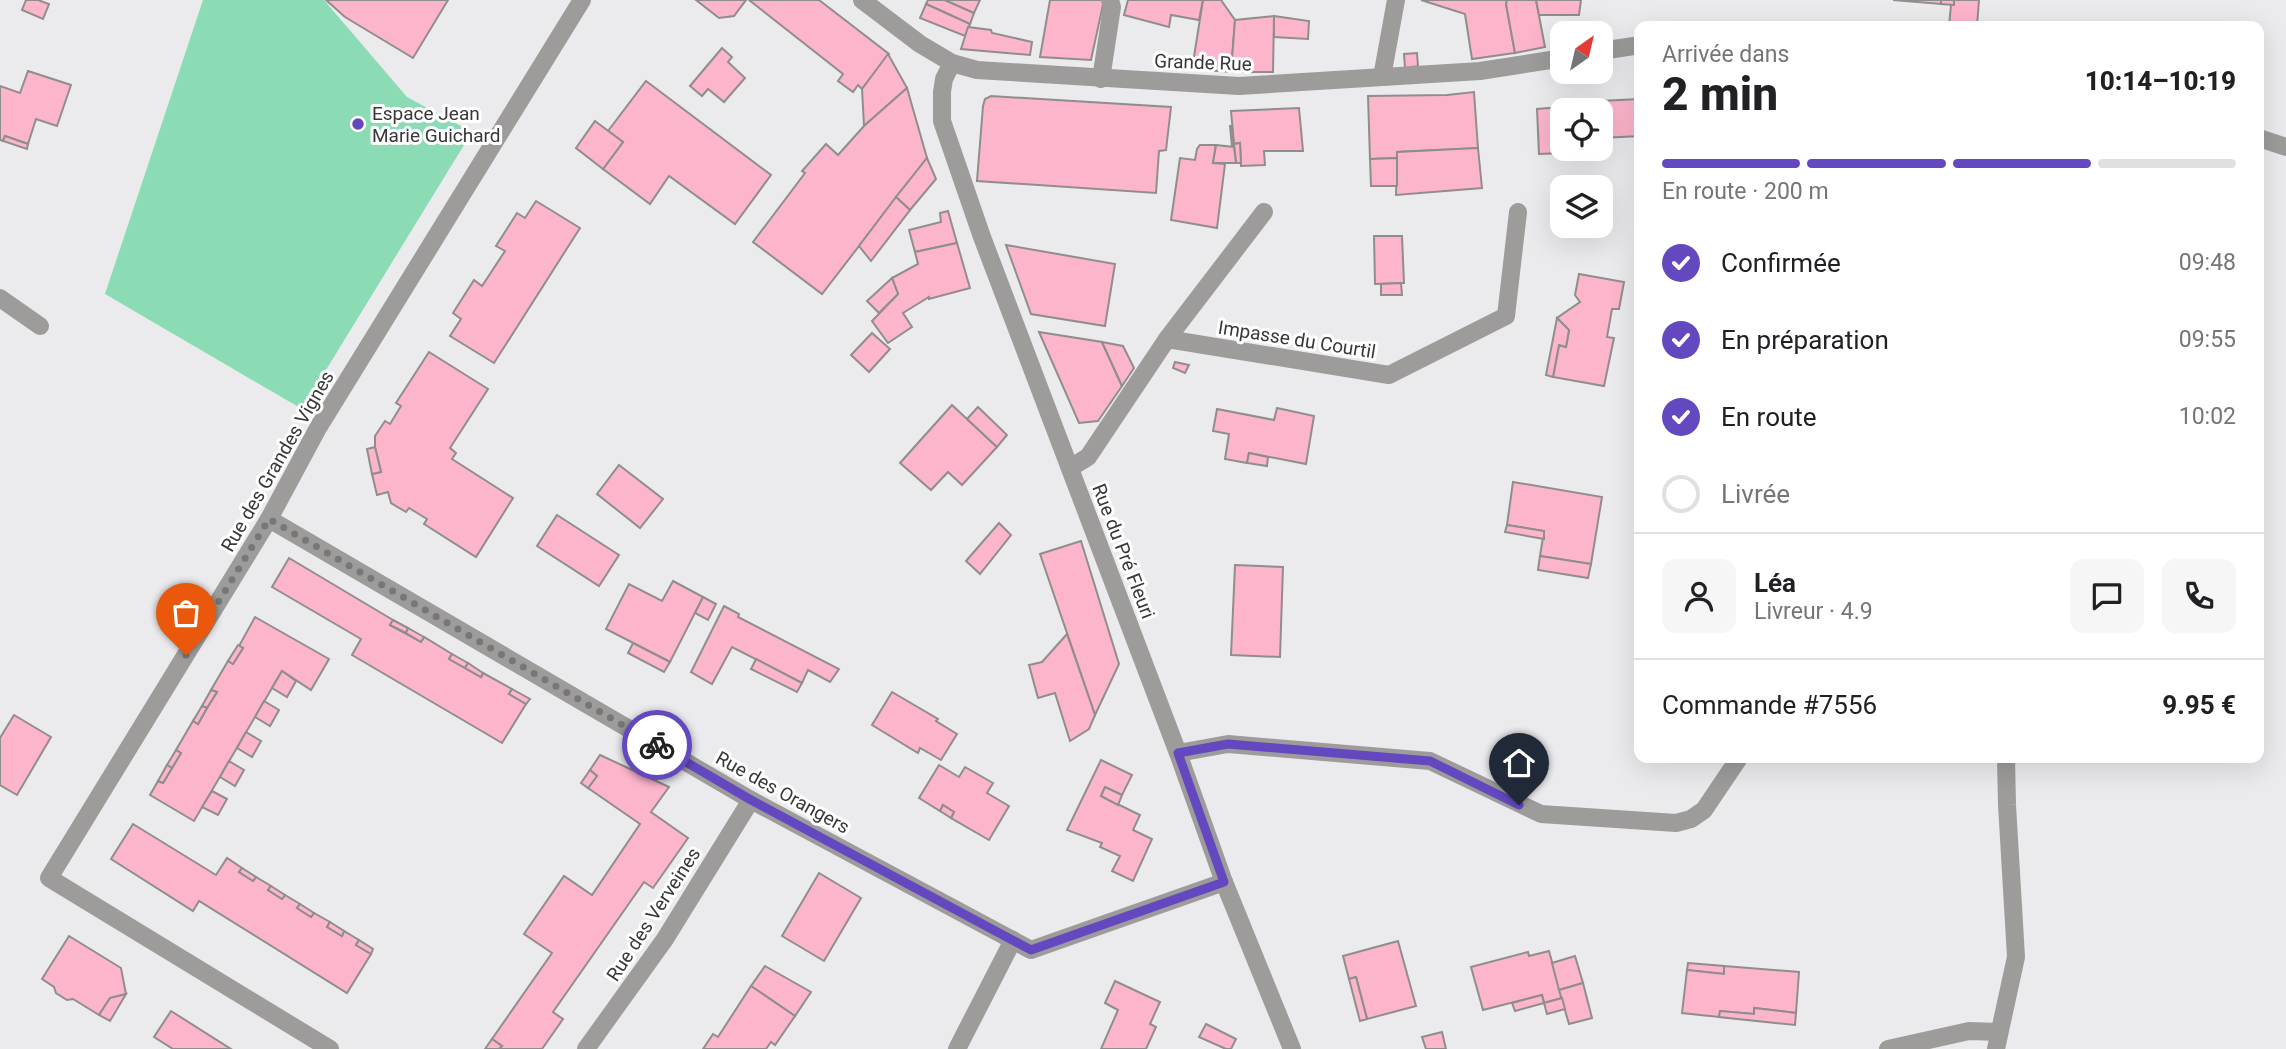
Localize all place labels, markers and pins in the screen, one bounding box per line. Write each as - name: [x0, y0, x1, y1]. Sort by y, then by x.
- place label: Espace Jean Marie Guichard: [372, 102, 501, 147]
- marker: Espace Jean Marie Guichard: [350, 116, 366, 132]
- pin: [156, 583, 216, 655]
- pin: [1489, 733, 1549, 805]

